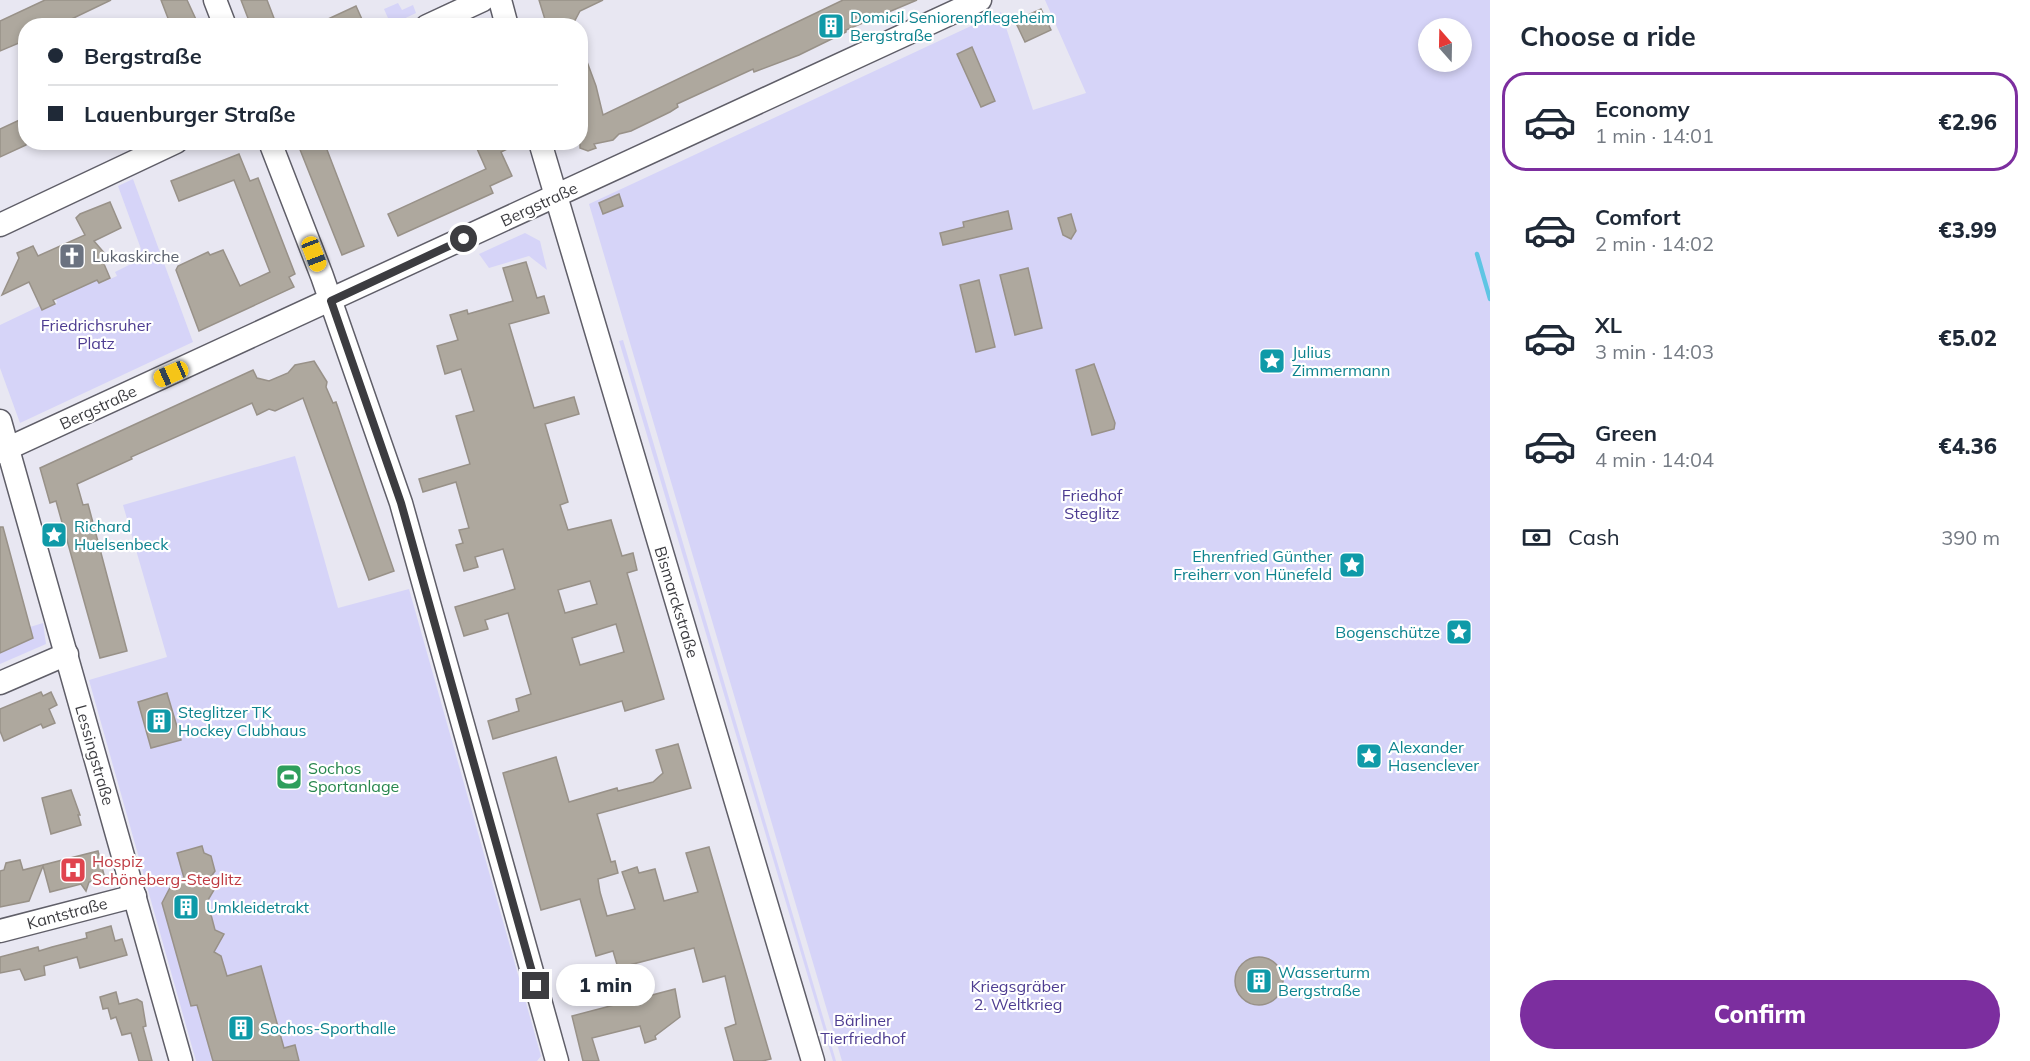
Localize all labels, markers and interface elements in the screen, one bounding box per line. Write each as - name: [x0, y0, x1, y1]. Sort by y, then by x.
- place label: Domicil Seniorenpflegeheim Bergstraße: [850, 7, 1055, 45]
- building icon: Domicil Seniorenpflegeheim Bergstraße: [816, 11, 846, 41]
- north arrow: [1418, 18, 1472, 72]
- map controls: [1418, 18, 1472, 72]
- text: Choose a ride: [1520, 19, 1696, 53]
- text: Bergstraße: [84, 42, 202, 70]
- icon: car: [1523, 95, 1577, 149]
- text: Economy: [1595, 95, 1690, 123]
- text: Lauenburger Straße: [84, 100, 296, 128]
- text: €2.96: [1938, 108, 1997, 136]
- text: 1 min · 14:01: [1595, 123, 1714, 148]
- street label: Bergstraße: [497, 177, 581, 231]
- icon: car: [1523, 203, 1577, 257]
- text: Comfort: [1595, 203, 1681, 231]
- text: €3.99: [1938, 216, 1997, 244]
- route start: [450, 225, 477, 252]
- text: 2 min · 14:02: [1595, 231, 1714, 256]
- car: [299, 234, 329, 274]
- church icon: Lukaskirche: [57, 241, 87, 271]
- place label: Lukaskirche: [92, 246, 179, 266]
- icon: car: [1523, 311, 1577, 365]
- text: XL: [1595, 311, 1622, 339]
- park label: Friedrichsruher Platz: [41, 315, 151, 353]
- text: €5.02: [1938, 324, 1997, 352]
- text: 3 min · 14:03: [1595, 339, 1714, 364]
- place label: Julius Zimmermann: [1292, 342, 1390, 380]
- place icon: Julius Zimmermann: [1257, 346, 1287, 376]
- car: [151, 358, 191, 390]
- street label: Bergstraße: [56, 380, 140, 434]
- icon: car: [1523, 419, 1577, 473]
- text: Green: [1595, 419, 1657, 447]
- text: €4.36: [1938, 432, 1997, 460]
- text: 4 min · 14:04: [1595, 447, 1714, 472]
- park label: Friedhof Steglitz: [1062, 485, 1123, 523]
- place label: Richard Huelsenbeck: [74, 516, 169, 554]
- place icon: Richard Huelsenbeck: [39, 520, 69, 550]
- icon: cash: [1520, 521, 1553, 554]
- text: Cash: [1568, 523, 1620, 551]
- text: 390 m: [1941, 525, 2000, 550]
- street label: Bismarckstraße: [651, 544, 703, 660]
- place label: Ehrenfried Günther Freiherr von Hünefeld: [1173, 546, 1332, 584]
- place icon: Ehrenfried Günther Freiherr von Hünefeld: [1337, 550, 1367, 580]
- place icon: Bogenschütze: [1444, 617, 1474, 647]
- place label: Bogenschütze: [1335, 622, 1440, 642]
- street label: Lessingstraße: [71, 702, 119, 808]
- place label: Steglitzer TK Hockey Clubhaus: [178, 702, 306, 740]
- building icon: Steglitzer TK Hockey Clubhaus: [144, 706, 174, 736]
- place label: Alexander Hasenclever: [1388, 737, 1479, 775]
- place icon: Alexander Hasenclever: [1354, 741, 1384, 771]
- place label: Sochos Sportanlage: [308, 758, 399, 796]
- sports icon: Sochos Sportanlage: [274, 762, 304, 792]
- place label: Hospiz Schöneberg-Steglitz: [92, 851, 242, 889]
- hospital icon: Hospiz Schöneberg-Steglitz: [58, 855, 88, 885]
- building icon: Umkleidetrakt: [171, 892, 201, 922]
- street label: Kantstraße: [25, 893, 109, 933]
- place label: Umkleidetrakt: [206, 897, 310, 917]
- place label: Wasserturm Bergstraße: [1278, 962, 1370, 1000]
- callout: 1 min: [557, 965, 656, 1007]
- building icon: Wasserturm Bergstraße: [1244, 966, 1274, 996]
- route end: [522, 972, 549, 999]
- text: 1 min: [579, 972, 632, 997]
- park label: Kriegsgräber 2. Weltkrieg: [970, 976, 1066, 1014]
- button: Confirm: [1520, 980, 2000, 1049]
- park label: Bärliner Tierfriedhof: [820, 1010, 906, 1048]
- building icon: Sochos-Sporthalle: [226, 1013, 256, 1043]
- place label: Sochos-Sporthalle: [260, 1018, 396, 1038]

